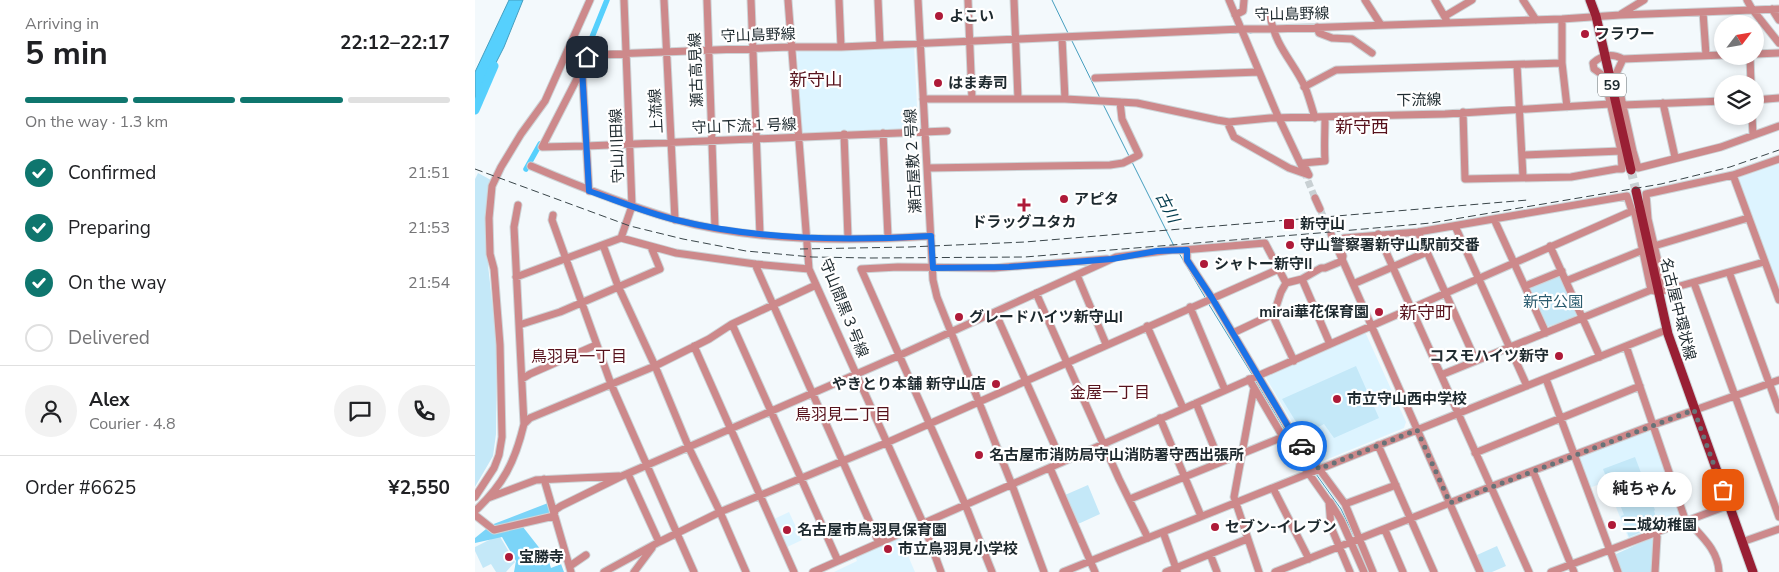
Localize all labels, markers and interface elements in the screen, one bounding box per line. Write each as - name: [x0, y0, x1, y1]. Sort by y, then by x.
- street label: 守山島野線: [1254, 3, 1330, 25]
- place label: よこい: [949, 6, 994, 26]
- marker: よこい: [933, 10, 945, 22]
- text: Arriving in: [25, 13, 99, 35]
- north arrow: [1714, 15, 1764, 65]
- map controls: [1714, 15, 1764, 125]
- street label: 守山島野線: [720, 24, 796, 46]
- place label: フラワー: [1595, 24, 1655, 44]
- marker: フラワー: [1579, 28, 1591, 40]
- text: 22:12–22:17: [340, 30, 450, 56]
- text: 5 min: [25, 32, 108, 75]
- street label: 瀬古高見線: [685, 32, 707, 108]
- pin: [566, 36, 608, 78]
- icon: home: [573, 43, 601, 71]
- district label: 新守山: [789, 68, 843, 92]
- place label: はま寿司: [948, 73, 1008, 93]
- road number: 59: [1598, 74, 1626, 96]
- button: layers: [1714, 75, 1764, 125]
- marker: はま寿司: [932, 77, 944, 89]
- street label: 上流線: [645, 88, 667, 134]
- street label: 下流線: [1396, 90, 1442, 110]
- street label: 守山川田線: [606, 108, 628, 184]
- street label: 瀬古屋敷２号線: [900, 108, 926, 214]
- text: On the way · 1.3 km: [25, 111, 168, 133]
- street label: 守山下流１号線: [691, 114, 797, 138]
- district label: 新守西: [1335, 115, 1389, 139]
- icon: check: [25, 159, 53, 187]
- text: Confirmed: [68, 160, 156, 186]
- text: 21:51: [408, 162, 450, 184]
- water label: 古川: [1150, 188, 1185, 228]
- place label: アピタ: [1074, 189, 1119, 209]
- marker: アピタ: [1058, 193, 1070, 205]
- marker: ドラッグユタカ: [1018, 199, 1030, 211]
- place label: ドラッグユタカ: [971, 212, 1077, 232]
- icon: check: [25, 214, 53, 242]
- place label: 新守山: [1300, 214, 1345, 234]
- text: Preparing: [68, 215, 151, 241]
- text: 21:53: [408, 217, 450, 239]
- marker: 新守山: [1282, 217, 1296, 231]
- place label: 守山警察署新守山駅前交番: [1300, 235, 1480, 255]
- marker: 守山警察署新守山駅前交番: [1284, 239, 1296, 251]
- place label: シャトー新守II: [1214, 254, 1312, 274]
- street label: 守山間黒３号線: [815, 256, 873, 360]
- street label: 名古屋中環状線: [1656, 256, 1700, 362]
- marker: シャトー新守II: [1198, 258, 1210, 270]
- icon: check: [25, 269, 53, 297]
- text: On the way: [68, 270, 166, 296]
- text: 21:54: [408, 272, 450, 294]
- park label: 新守公園: [1523, 292, 1583, 312]
- district label: 新守町: [1399, 301, 1453, 325]
- place label: mirai華花保育園: [1259, 302, 1369, 322]
- marker: mirai華花保育園: [1373, 306, 1385, 318]
- place label: グレードハイツ新守山I: [969, 307, 1123, 327]
- marker: グレードハイツ新守山I: [953, 311, 965, 323]
- text: Delivered: [68, 325, 150, 351]
- district label: 鳥羽見一丁目: [531, 346, 627, 368]
- place label: コスモハイツ新守: [1429, 346, 1549, 366]
- marker: コスモハイツ新守: [1553, 350, 1565, 362]
- place label: やきとり本舗 新守山店: [832, 374, 986, 394]
- marker: やきとり本舗 新守山店: [990, 378, 1002, 390]
- district label: 金屋一丁目: [1070, 382, 1150, 404]
- button: person: [25, 385, 77, 437]
- button: chat: [334, 385, 386, 437]
- button: phone: [398, 385, 450, 437]
- text: Alex: [89, 387, 130, 413]
- place label: 市立守山西中学校: [1347, 389, 1467, 409]
- marker: 市立守山西中学校: [1331, 393, 1343, 405]
- district label: 鳥羽見二丁目: [795, 404, 891, 426]
- text: Courier · 4.8: [89, 413, 175, 435]
- courier: [1277, 421, 1327, 471]
- icon: car: [1288, 432, 1316, 460]
- place label: 名古屋市消防局守山消防署守西出張所: [989, 445, 1244, 465]
- marker: 名古屋市消防局守山消防署守西出張所: [973, 449, 985, 461]
- pin: [1702, 469, 1744, 511]
- callout: 純ちゃん: [1598, 472, 1693, 508]
- text: Order #6625: [25, 475, 136, 501]
- text: ¥2,550: [388, 475, 450, 501]
- icon: bag: [1709, 476, 1737, 504]
- text: 純ちゃん: [1612, 478, 1677, 500]
- place label: 二城幼稚園: [1622, 515, 1697, 535]
- place label: セブン-イレブン: [1225, 517, 1337, 537]
- marker: 二城幼稚園: [1606, 519, 1618, 531]
- place label: 名古屋市鳥羽見保育園: [797, 520, 947, 540]
- marker: セブン-イレブン: [1209, 521, 1221, 533]
- marker: 名古屋市鳥羽見保育園: [781, 524, 793, 536]
- place label: 市立鳥羽見小学校: [898, 539, 1018, 559]
- marker: 市立鳥羽見小学校: [882, 543, 894, 555]
- place label: 宝勝寺: [519, 547, 564, 567]
- marker: 宝勝寺: [503, 551, 515, 563]

